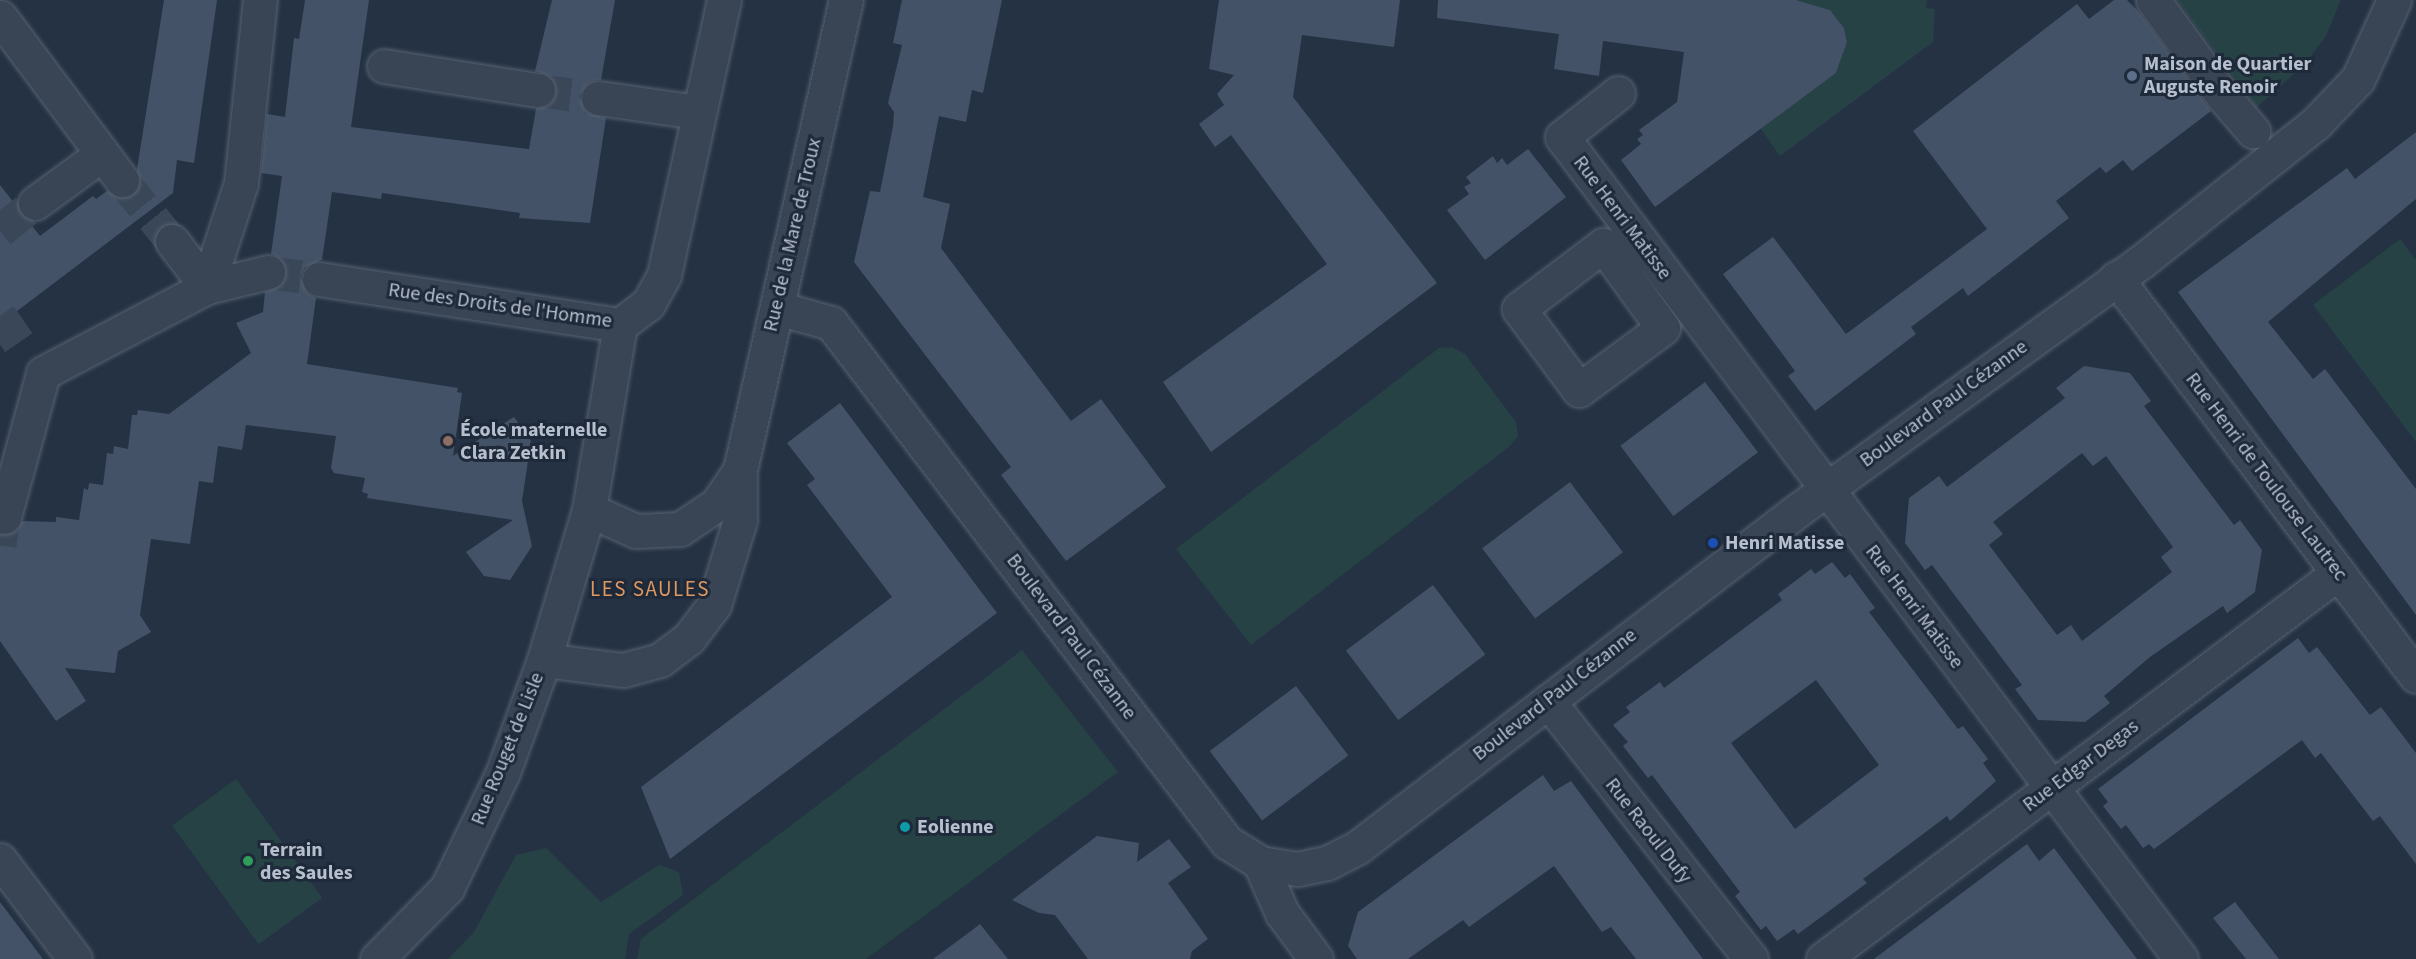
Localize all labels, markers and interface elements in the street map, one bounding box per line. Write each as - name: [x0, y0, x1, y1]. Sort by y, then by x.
- place label: Maison de Quartier Auguste Renoir: [2144, 52, 2312, 99]
- marker: Maison de Quartier Auguste Renoir: [2125, 69, 2139, 83]
- street label: Rue de la Mare de Troux: [759, 136, 827, 334]
- street label: Rue Henri Matisse: [1568, 151, 1676, 285]
- street label: Rue des Droits de l'Homme: [387, 278, 613, 334]
- street label: Boulevard Paul Cézanne: [1856, 335, 2032, 473]
- street label: Rue Henri de Toulouse Lautrec: [2180, 368, 2352, 586]
- place label: École maternelle Clara Zetkin: [460, 418, 607, 465]
- marker: École maternelle Clara Zetkin: [441, 434, 455, 448]
- place label: Henri Matisse: [1725, 531, 1844, 555]
- marker: Henri Matisse: [1706, 536, 1720, 550]
- street label: Rue Henri Matisse: [1860, 540, 1968, 674]
- street label: Boulevard Paul Cézanne: [1001, 549, 1141, 725]
- district label: LES SAULES: [590, 576, 710, 602]
- street label: Boulevard Paul Cézanne: [1468, 624, 1642, 766]
- street label: Rue Rouget de Lisle: [466, 669, 550, 829]
- street label: Rue Edgar Degas: [2018, 715, 2144, 817]
- street label: Rue Raoul Dufy: [1600, 774, 1696, 888]
- place label: Eolienne: [917, 815, 994, 839]
- marker: Eolienne: [898, 820, 912, 834]
- place label: Terrain des Saules: [260, 838, 353, 885]
- marker: Terrain des Saules: [241, 854, 255, 868]

